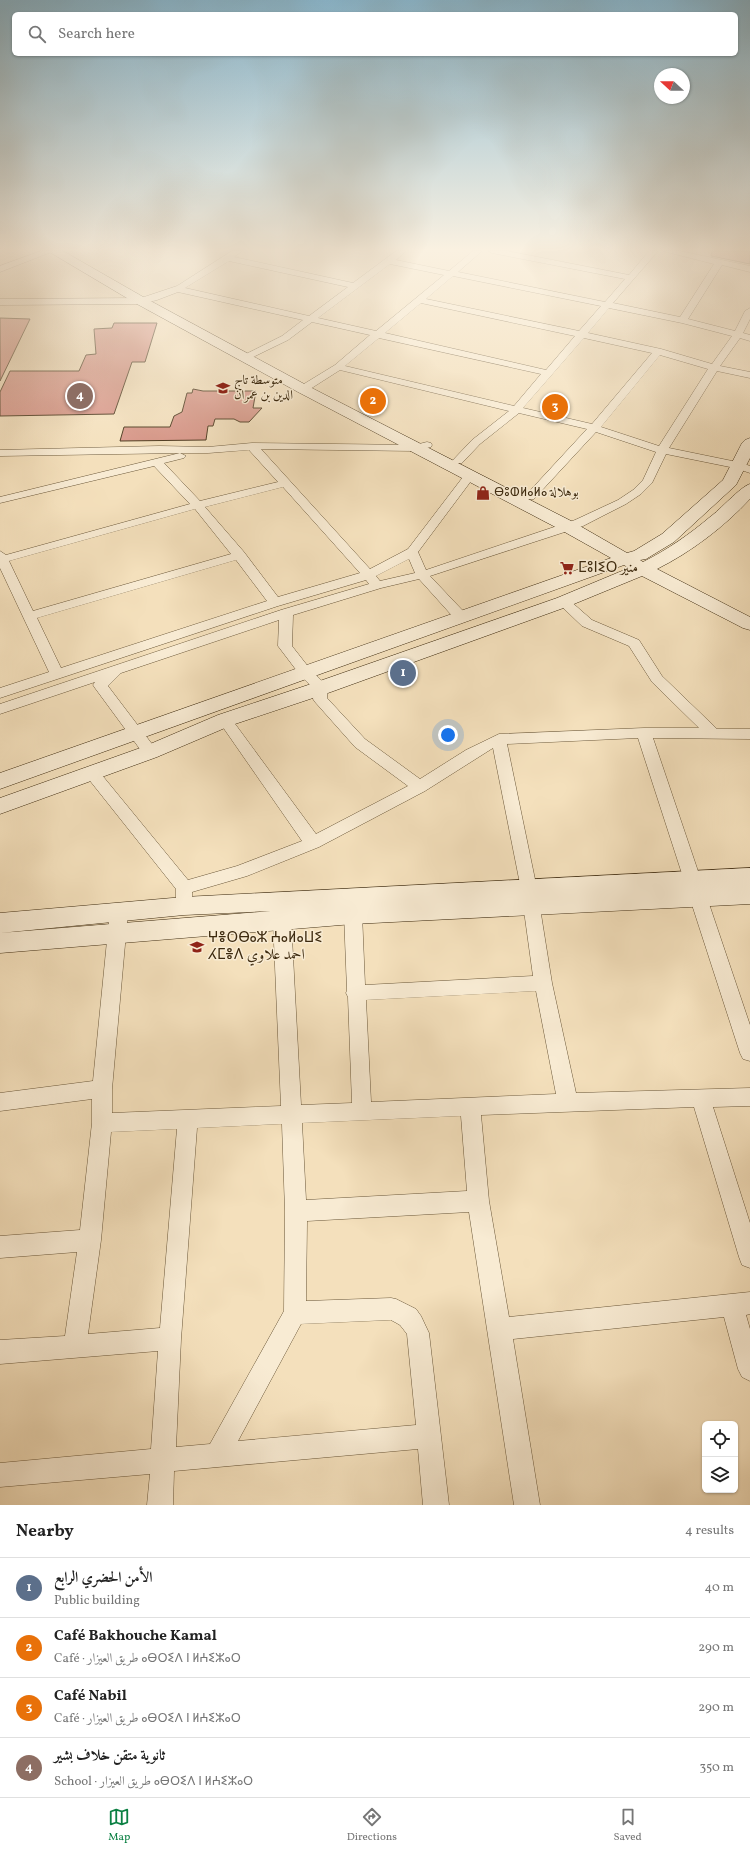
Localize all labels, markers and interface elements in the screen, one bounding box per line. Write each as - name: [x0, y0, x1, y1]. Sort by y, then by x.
- search box: [12, 12, 738, 56]
- icon: search: [26, 23, 48, 45]
- text: Search here: [58, 24, 135, 45]
- north arrow: [654, 68, 690, 104]
- place label: متوسطة تاج الدين بن عمران: [234, 372, 293, 405]
- school or university icon: متوسطة تاج الدين بن عمران: [215, 380, 231, 396]
- pin: 4: [67, 381, 93, 411]
- pin: 2: [360, 386, 386, 416]
- pin: 3: [542, 392, 568, 422]
- place label: ⴱⵓⵀⵍⴰⵍⴰ بوهلالة: [494, 484, 579, 502]
- shop icon: ⴱⵓⵀⵍⴰⵍⴰ بوهلالة: [475, 485, 491, 501]
- place label: ⵎⵓⵏⵉⵔ منير: [578, 558, 638, 579]
- supermarket icon: ⵎⵓⵏⵉⵔ منير: [559, 560, 575, 576]
- pin: 1: [390, 658, 416, 688]
- your location: [438, 725, 458, 745]
- place label: ⵖⴻⵔⴱⴰⵣ ⵄⴰⵍⴰⵡⵉ ⵃⵎⴻⴷ احمد علاوي: [208, 928, 322, 966]
- school or university icon: ⵖⴻⵔⴱⴰⵣ ⵄⴰⵍⴰⵡⵉ ⵃⵎⴻⴷ احمد علاوي: [189, 939, 205, 955]
- map controls: [702, 1421, 738, 1493]
- button: locate: [702, 1421, 738, 1457]
- button: layers: [702, 1457, 738, 1493]
- text: Nearby: [16, 1520, 74, 1543]
- text: 4 results: [685, 1522, 734, 1540]
- text: الأمن الحضري الرابع: [54, 1568, 152, 1589]
- text: 1: [26, 1579, 32, 1597]
- text: 40 m: [705, 1579, 734, 1597]
- text: Public building: [54, 1592, 140, 1610]
- text: Café Bakhouche Kamal: [54, 1626, 217, 1647]
- text: 2: [26, 1639, 32, 1657]
- text: 290 m: [698, 1639, 734, 1657]
- text: Café · طريق العيزار ⴰⴱⵔⵉⴷ ⵏ ⵍⵄⵉⵣⴰⵔ: [54, 1650, 241, 1668]
- text: Café Nabil: [54, 1686, 127, 1707]
- text: 3: [26, 1699, 32, 1717]
- text: 290 m: [698, 1699, 734, 1717]
- text: Café · طريق العيزار ⴰⴱⵔⵉⴷ ⵏ ⵍⵄⵉⵣⴰⵔ: [54, 1710, 241, 1728]
- text: ثانوية متقن خلاف بشير: [54, 1746, 165, 1767]
- text: 4: [25, 1759, 33, 1777]
- text: 350 m: [699, 1759, 734, 1777]
- text: School · طريق العيزار ⴰⴱⵔⵉⴷ ⵏ ⵍⵄⵉⵣⴰⵔ: [54, 1773, 253, 1791]
- tab: Map: [108, 1806, 130, 1845]
- tab: Directions: [347, 1806, 397, 1845]
- tab: Saved: [613, 1806, 642, 1845]

